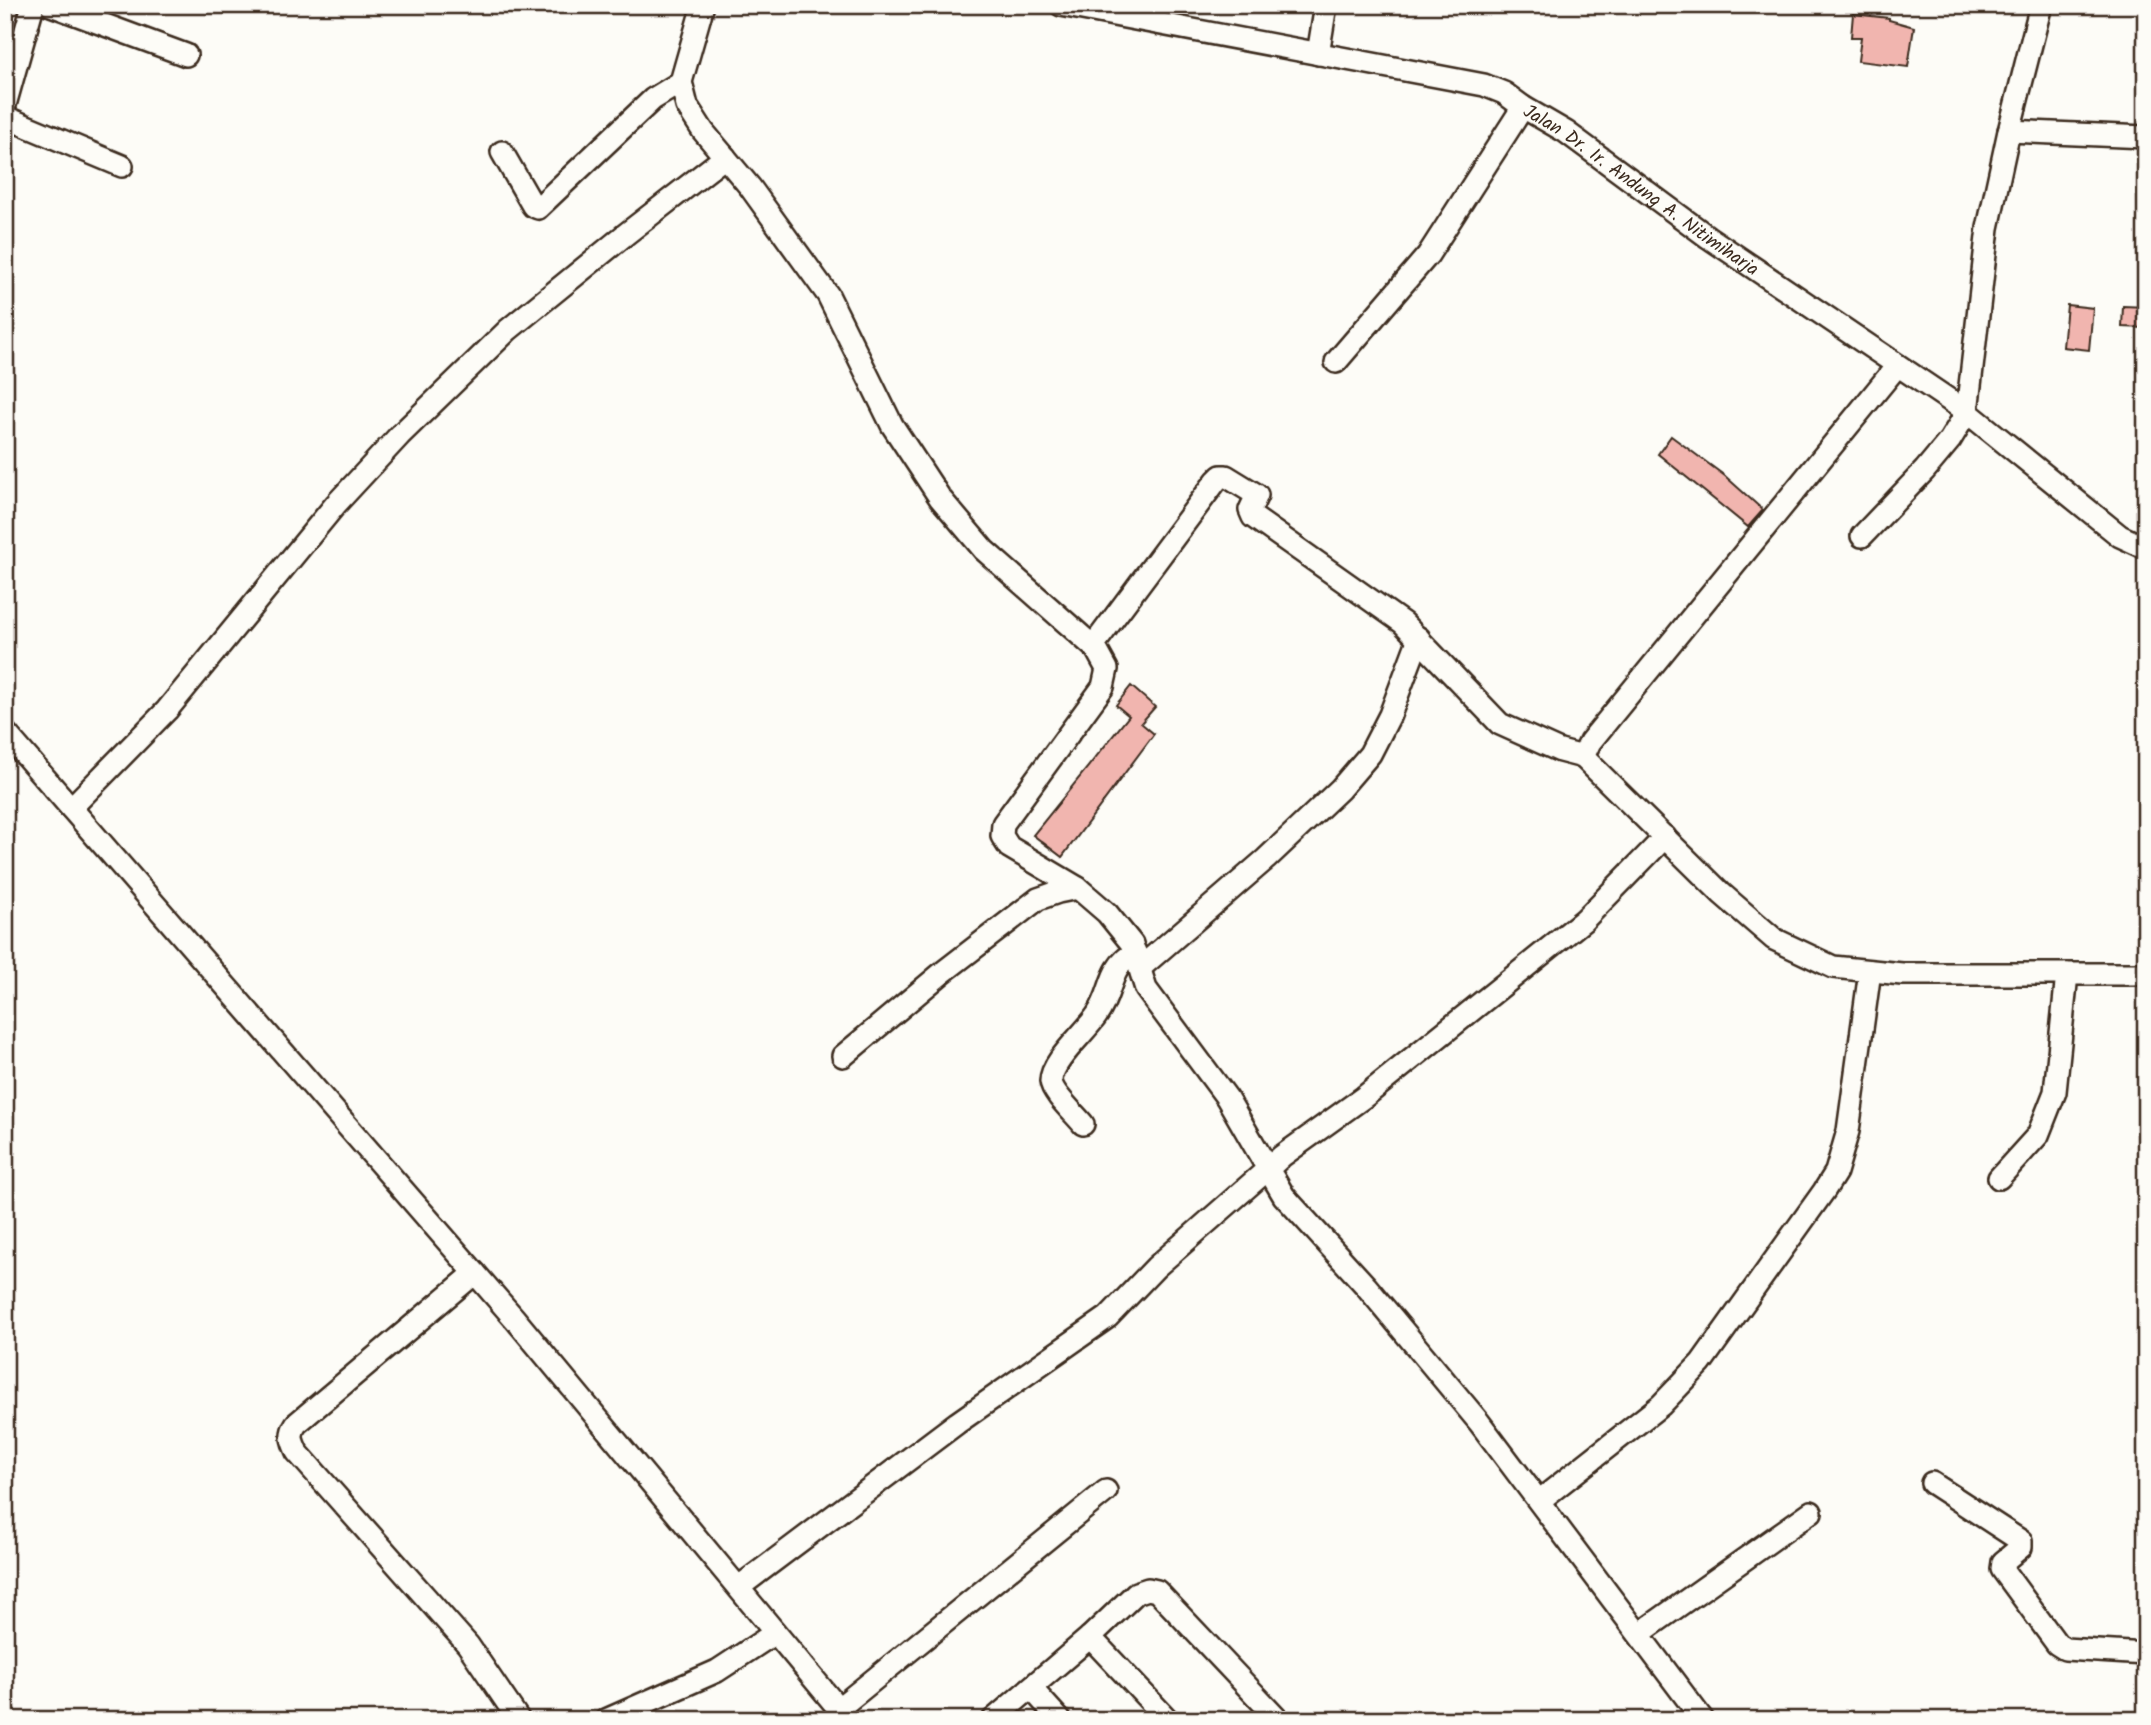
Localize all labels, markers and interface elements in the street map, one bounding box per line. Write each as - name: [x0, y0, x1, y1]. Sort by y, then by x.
- street label: Jalan Dr. Ir. Andung A. Nitimiharja: [1517, 97, 1765, 284]

